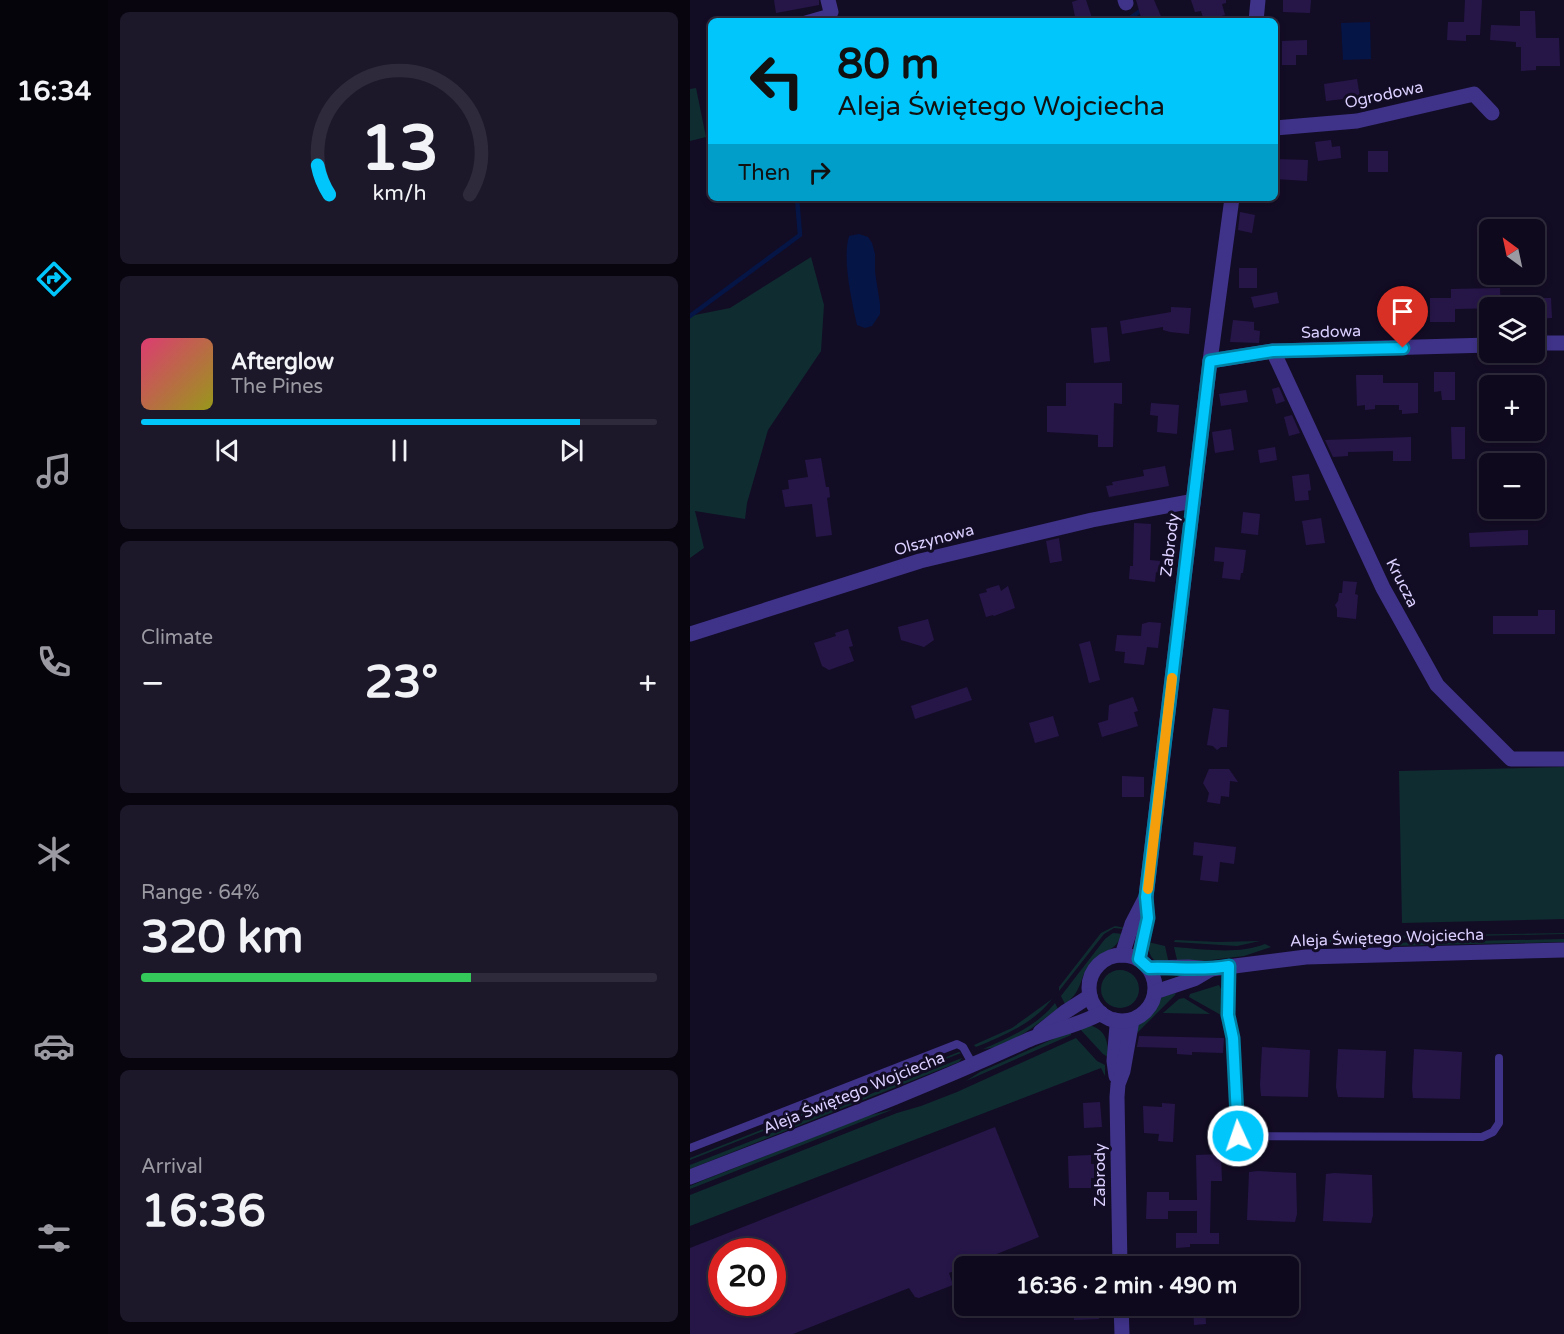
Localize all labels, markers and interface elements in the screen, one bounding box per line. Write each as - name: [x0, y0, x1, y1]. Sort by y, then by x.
- text: 80 m: [837, 39, 939, 90]
- icon: left: [738, 42, 816, 120]
- text: 16:34: [17, 75, 91, 108]
- street label: Ogrodowa: [1343, 77, 1425, 113]
- text: Aleja Świętego Wojciecha: [837, 90, 1165, 123]
- text: 13: [360, 112, 438, 187]
- icon: right: [803, 156, 836, 189]
- text: Then: [738, 160, 791, 186]
- text: km/h: [372, 181, 426, 207]
- north arrow: [1479, 219, 1545, 285]
- map controls: [1479, 219, 1545, 519]
- icon: directions: [33, 258, 75, 300]
- pin: [1377, 286, 1428, 348]
- icon: arrive: [1386, 295, 1419, 328]
- button: layers: [1479, 297, 1545, 363]
- street label: Sadowa: [1301, 321, 1361, 343]
- text: Afterglow: [231, 349, 334, 375]
- text: The Pines: [231, 375, 323, 399]
- button: +: [1479, 375, 1545, 441]
- icon: previous: [211, 434, 244, 467]
- icon: pause: [383, 434, 416, 467]
- icon: next: [555, 434, 588, 467]
- icon: music: [33, 450, 75, 492]
- button: −: [1479, 453, 1545, 519]
- street label: Zabrody: [1156, 512, 1184, 578]
- street label: Olszynowa: [892, 520, 976, 560]
- street label: Krucza: [1381, 555, 1423, 611]
- text: Climate: [141, 626, 213, 650]
- icon: phone: [33, 641, 75, 683]
- text: 23°: [365, 656, 438, 710]
- text: −: [141, 664, 165, 703]
- text: +: [638, 664, 657, 703]
- icon: climate: [33, 833, 75, 875]
- text: Range · 64%: [141, 881, 260, 905]
- text: 320 km: [141, 911, 303, 965]
- street label: Aleja Świętego Wojciecha: [1290, 925, 1484, 951]
- icon: car: [33, 1025, 75, 1067]
- street label: Aleja Świętego Wojciecha: [760, 1047, 948, 1139]
- position arrow: [1206, 1104, 1270, 1168]
- street label: Zabrody: [1090, 1143, 1110, 1207]
- text: Arrival: [141, 1155, 203, 1179]
- text: 16:36: [141, 1185, 266, 1239]
- icon: filters: [33, 1217, 75, 1259]
- speed limit sign: 20: [708, 1238, 786, 1316]
- text: 16:36 · 2 min · 490 m: [1016, 1273, 1237, 1299]

